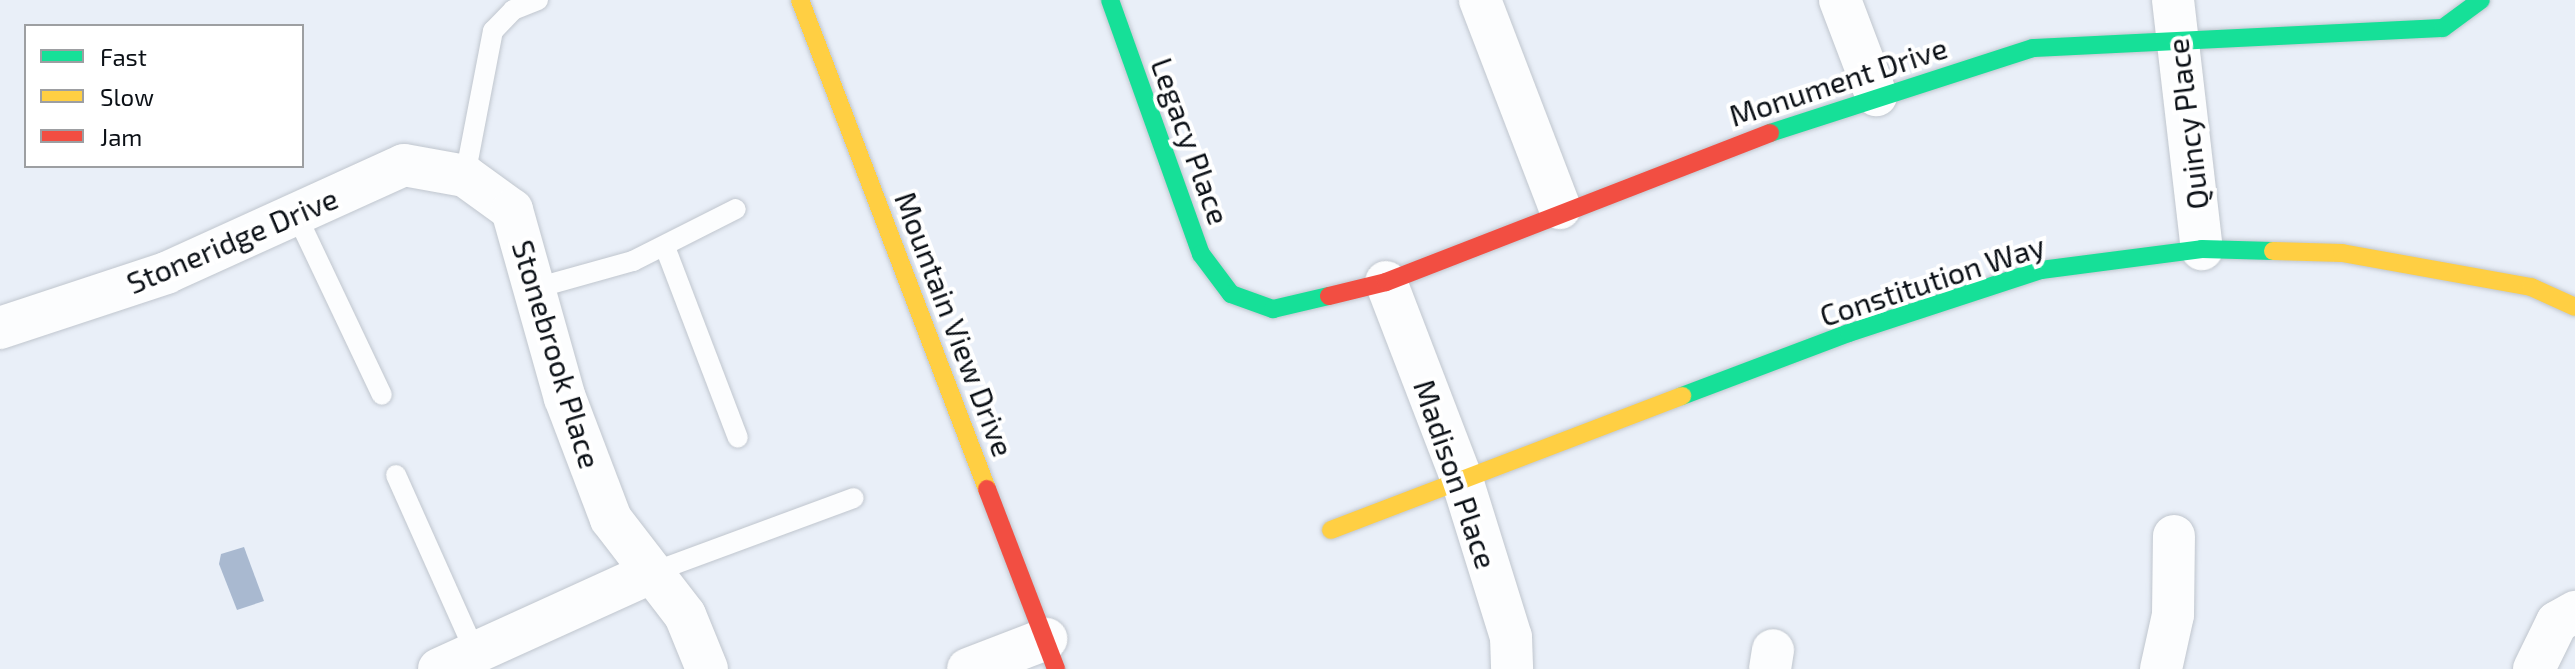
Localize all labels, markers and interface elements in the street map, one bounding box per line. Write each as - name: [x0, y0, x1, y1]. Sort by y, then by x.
- legend: [24, 24, 304, 168]
- street label: Monument Drive: [1724, 29, 1952, 133]
- street label: Quincy Place: [2159, 36, 2215, 212]
- text: Fast: [100, 42, 147, 71]
- street label: Legacy Place: [1144, 52, 1238, 230]
- text: Slow: [100, 82, 154, 111]
- text: Jam: [100, 122, 142, 151]
- street label: Stoneridge Drive: [121, 179, 343, 301]
- street label: Mountain View Drive: [888, 186, 1022, 462]
- street label: Constitution Way: [1815, 227, 2049, 333]
- street label: Stonebrook Place: [505, 235, 609, 473]
- street label: Madison Place: [1407, 375, 1505, 573]

